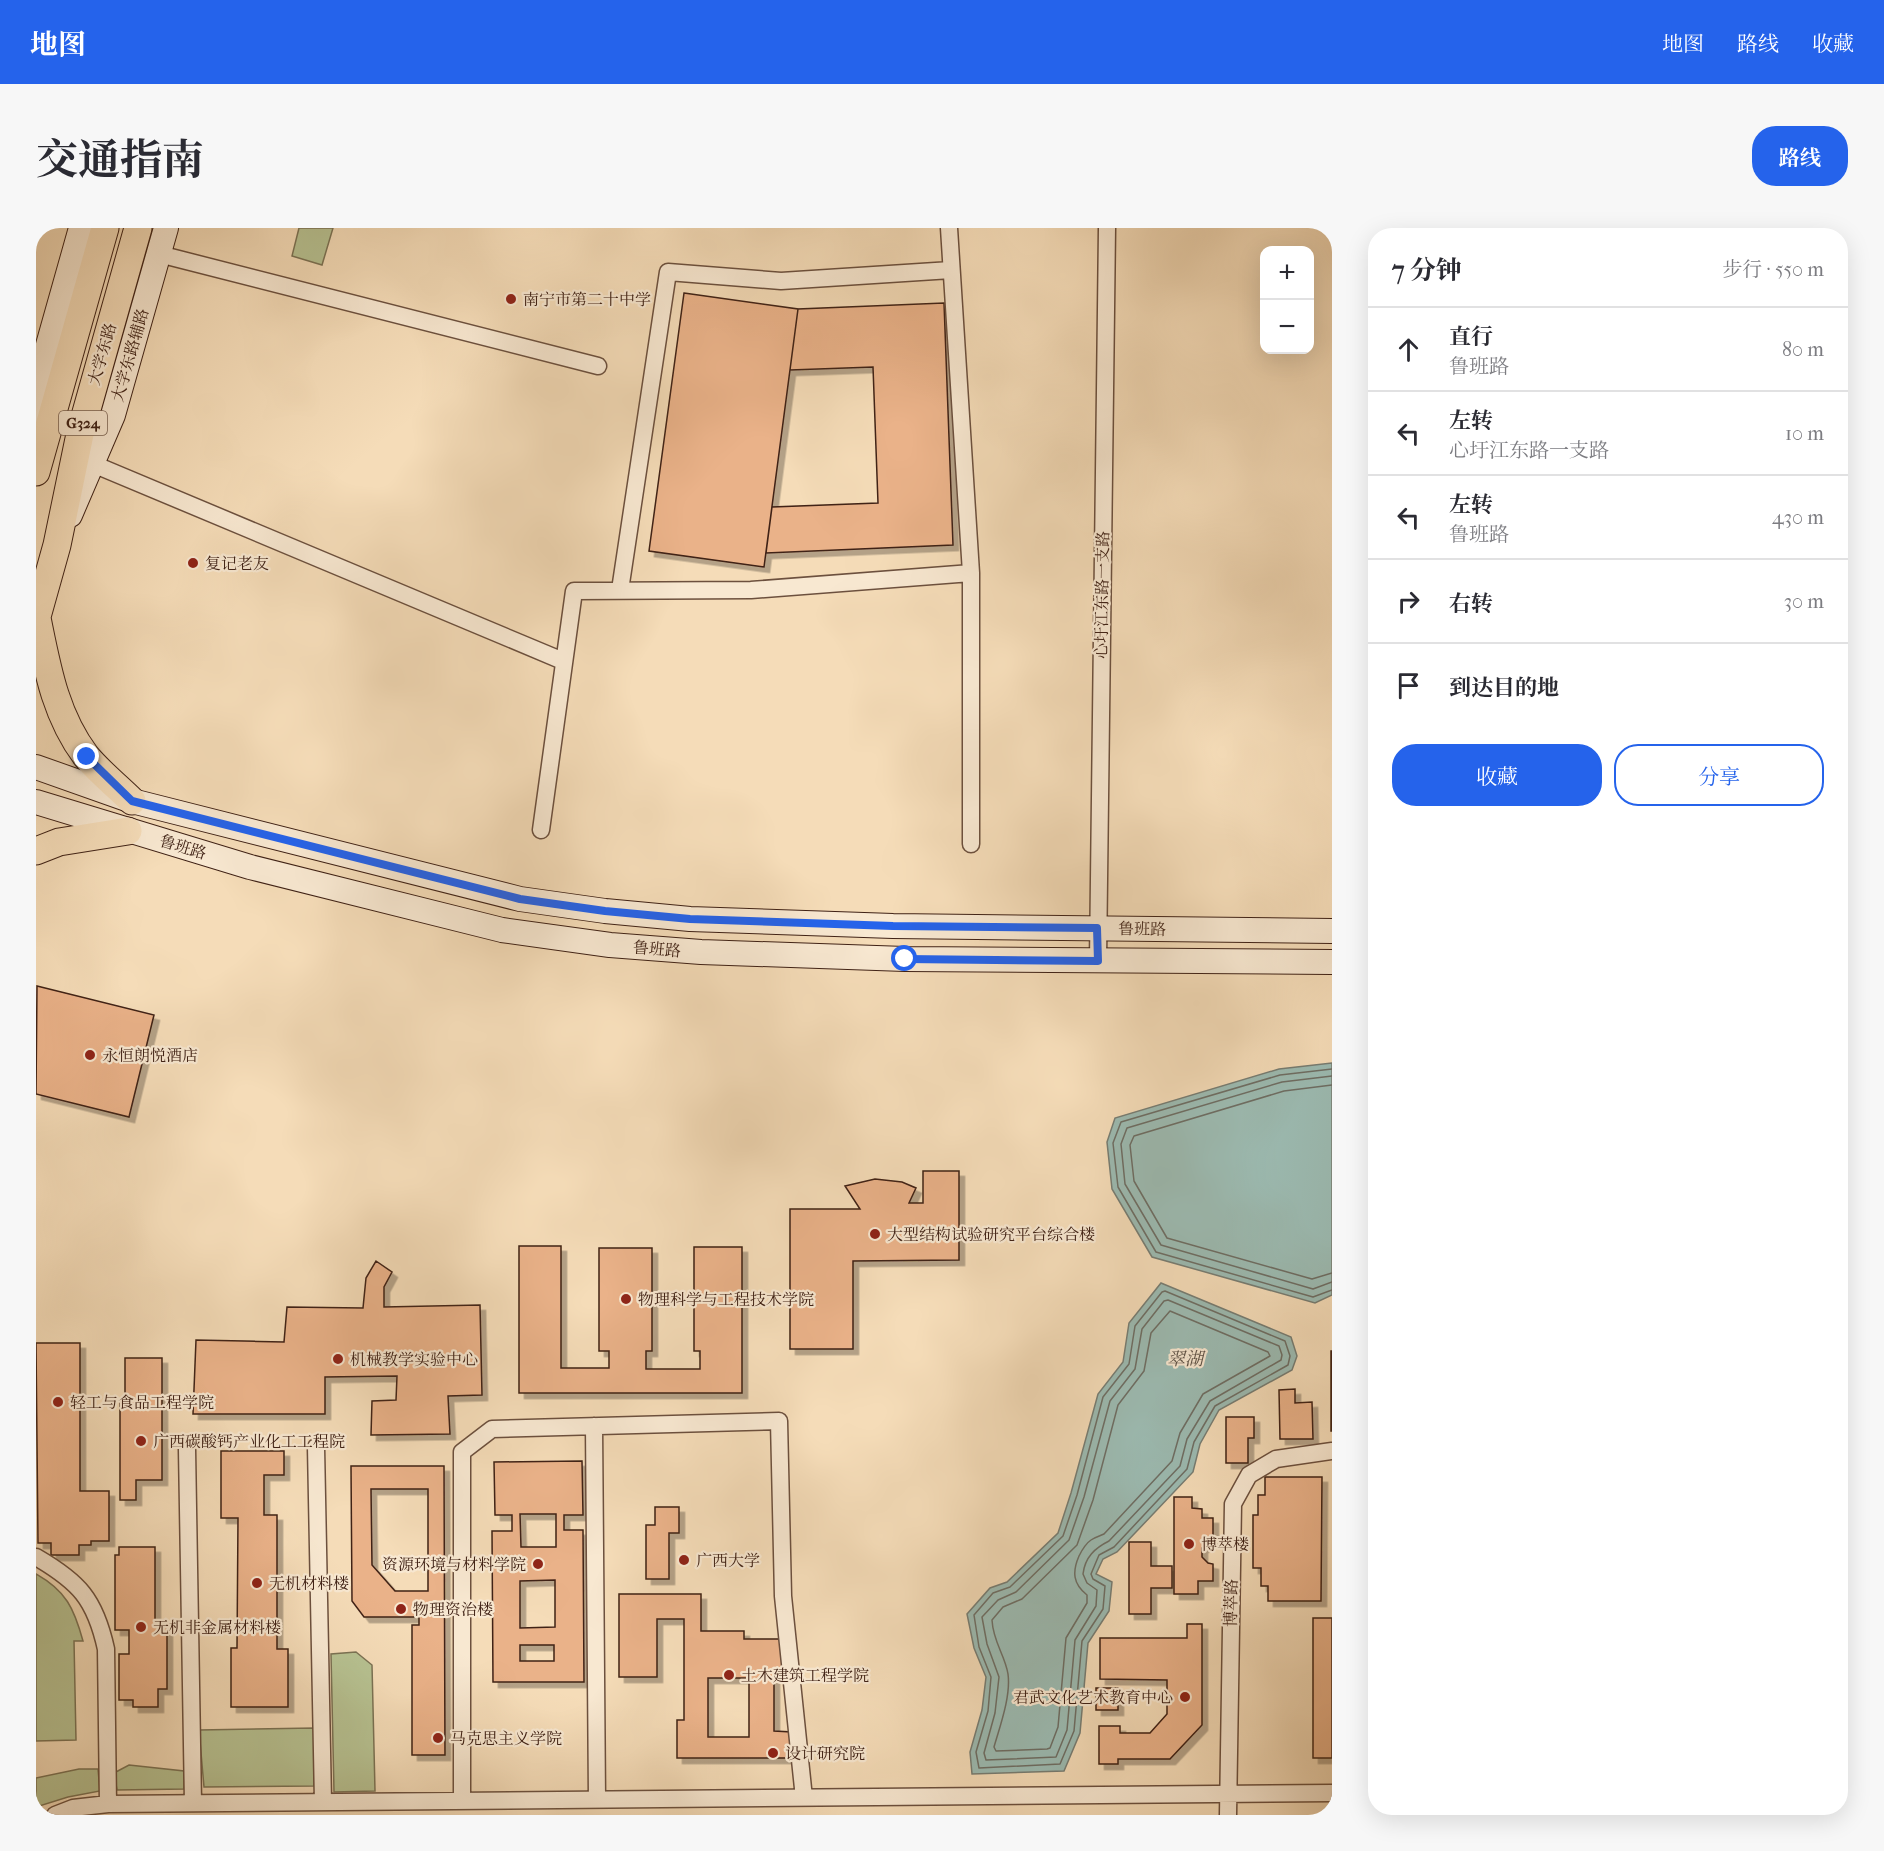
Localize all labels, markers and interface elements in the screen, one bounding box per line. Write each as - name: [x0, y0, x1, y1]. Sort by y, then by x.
- text: 地图: [30, 28, 86, 61]
- text: 地图: [1662, 32, 1704, 56]
- text: 路线: [1737, 32, 1779, 56]
- text: 收藏: [1812, 32, 1854, 56]
- button: 路线: [1752, 126, 1848, 186]
- text: 交通指南: [36, 136, 204, 185]
- map controls: [1260, 246, 1314, 354]
- button: +: [1260, 246, 1314, 300]
- text: 7 分钟: [1392, 255, 1462, 286]
- text: 步行 · 550 m: [1722, 258, 1824, 281]
- place label: 南宁市第二十中学: [523, 290, 651, 309]
- marker: 南宁市第二十中学: [504, 292, 518, 306]
- button: −: [1260, 300, 1314, 354]
- street label: 大学东路辅路: [108, 306, 152, 404]
- street label: 大学东路: [84, 321, 120, 387]
- text: 直行: [1449, 324, 1493, 350]
- icon: ahead: [1392, 333, 1425, 366]
- text: 80 m: [1782, 338, 1824, 361]
- text: 鲁班路: [1449, 355, 1509, 378]
- text: 左转: [1449, 408, 1493, 434]
- road number: G324: [59, 411, 107, 435]
- icon: left: [1392, 417, 1425, 450]
- text: 10 m: [1785, 422, 1824, 445]
- text: 心圩江东路一支路: [1449, 439, 1609, 462]
- text: 左转: [1449, 492, 1493, 518]
- icon: left: [1392, 501, 1425, 534]
- text: 430 m: [1772, 506, 1824, 529]
- text: 鲁班路: [1449, 523, 1509, 546]
- street label: 心圩江东路一支路: [1091, 531, 1113, 659]
- place label: 复记老友: [205, 554, 269, 573]
- marker: 复记老友: [186, 556, 200, 570]
- icon: right: [1392, 585, 1425, 618]
- text: 30 m: [1784, 590, 1824, 613]
- text: 右转: [1449, 591, 1493, 617]
- icon: arrive: [1392, 669, 1425, 702]
- text: 到达目的地: [1449, 675, 1559, 701]
- route end: [73, 743, 99, 769]
- button: 收藏: [1392, 744, 1602, 806]
- button: 分享: [1614, 744, 1824, 806]
- street label: 鲁班路: [157, 831, 209, 863]
- street label: 鲁班路: [1118, 919, 1166, 939]
- street label: 鲁班路: [632, 937, 682, 961]
- route start: [891, 945, 917, 971]
- place label: 永恒朗悦酒店: [102, 1046, 198, 1065]
- marker: 永恒朗悦酒店: [83, 1048, 97, 1062]
- place label: 大型结构试验研究平台综合楼: [887, 1225, 1095, 1244]
- marker: 大型结构试验研究平台综合楼: [868, 1227, 882, 1241]
- place label: 物理科学与工程技术学院: [638, 1290, 814, 1309]
- marker: 物理科学与工程技术学院: [619, 1292, 633, 1306]
- water label: 翠湖: [1167, 1349, 1206, 1370]
- place label: 机械教学实验中心: [350, 1350, 478, 1369]
- marker: 机械教学实验中心: [331, 1352, 345, 1366]
- place label: 轻工与食品工程学院: [70, 1393, 214, 1412]
- marker: 轻工与食品工程学院: [51, 1395, 65, 1409]
- place label: 广西碳酸钙产业化工工程院: [153, 1432, 345, 1451]
- marker: 广西碳酸钙产业化工工程院: [134, 1434, 148, 1448]
- place label: 博萃楼: [1201, 1535, 1249, 1554]
- marker: 博萃楼: [1182, 1537, 1196, 1551]
- place label: 广西大学: [696, 1551, 760, 1570]
- marker: 广西大学: [677, 1553, 691, 1567]
- place label: 资源环境与材料学院: [382, 1555, 526, 1574]
- marker: 资源环境与材料学院: [531, 1557, 545, 1571]
- place label: 无机材料楼: [269, 1574, 349, 1593]
- marker: 无机材料楼: [250, 1576, 264, 1590]
- street label: 博萃路: [1221, 1579, 1241, 1627]
- place label: 物理资治楼: [413, 1600, 493, 1619]
- marker: 物理资治楼: [394, 1602, 408, 1616]
- place label: 无机非金属材料楼: [153, 1618, 281, 1637]
- marker: 无机非金属材料楼: [134, 1620, 148, 1634]
- place label: 土木建筑工程学院: [741, 1666, 869, 1685]
- marker: 土木建筑工程学院: [722, 1668, 736, 1682]
- place label: 君武文化艺术教育中心: [1013, 1688, 1173, 1707]
- marker: 君武文化艺术教育中心: [1178, 1690, 1192, 1704]
- place label: 马克思主义学院: [450, 1729, 562, 1748]
- marker: 马克思主义学院: [431, 1731, 445, 1745]
- place label: 设计研究院: [785, 1744, 865, 1763]
- marker: 设计研究院: [766, 1746, 780, 1760]

